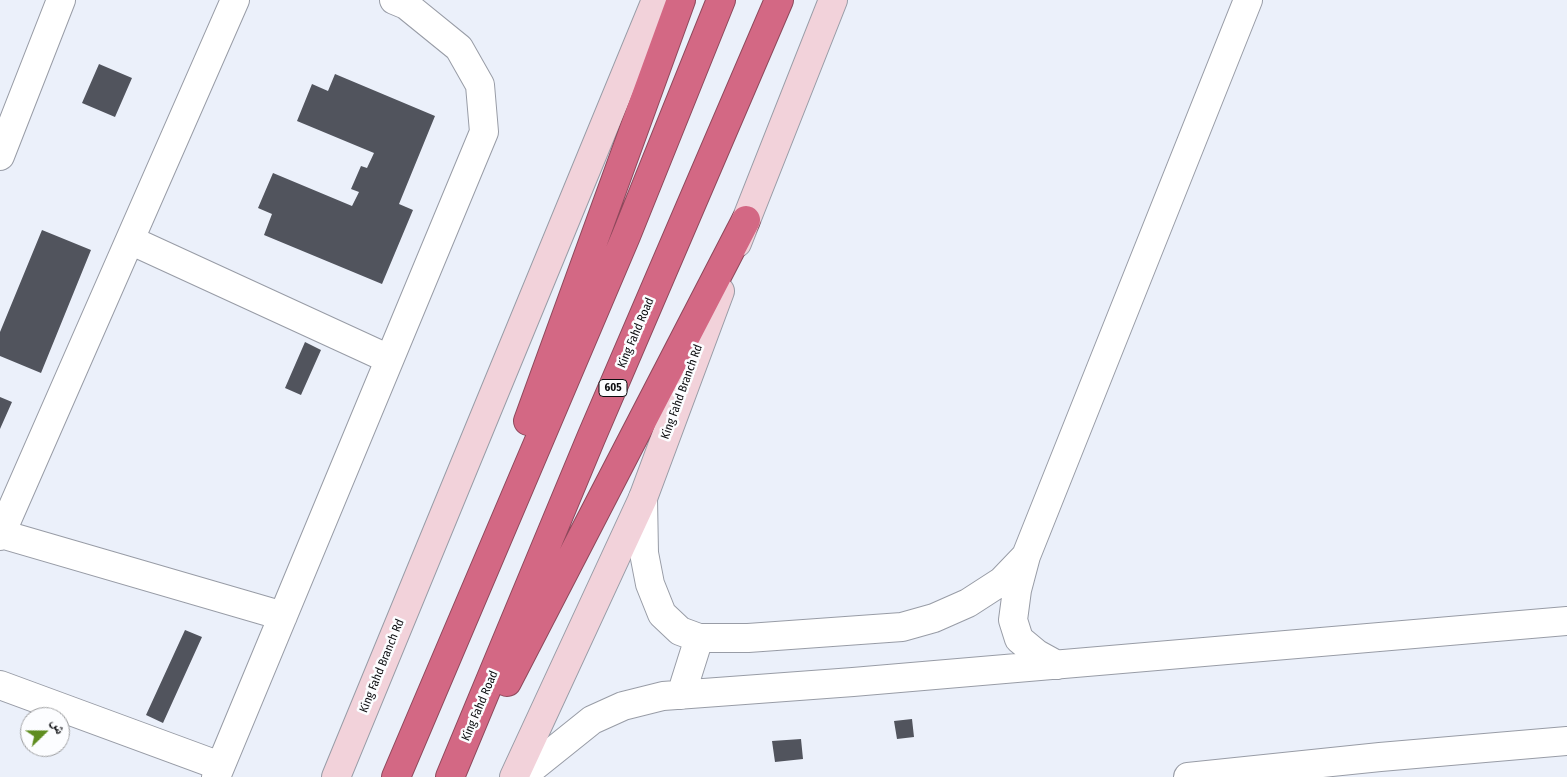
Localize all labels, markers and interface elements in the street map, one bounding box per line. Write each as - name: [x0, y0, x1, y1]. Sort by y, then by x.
- street label: King Fahd Road: [615, 296, 657, 370]
- street label: King Fahd Branch Rd: [658, 343, 706, 441]
- road number: 605: [599, 379, 627, 396]
- street label: King Fahd Branch Rd: [357, 617, 407, 715]
- street label: King Fahd Road: [459, 669, 501, 743]
- north arrow: [20, 707, 70, 757]
- text: ش: [48, 716, 69, 737]

